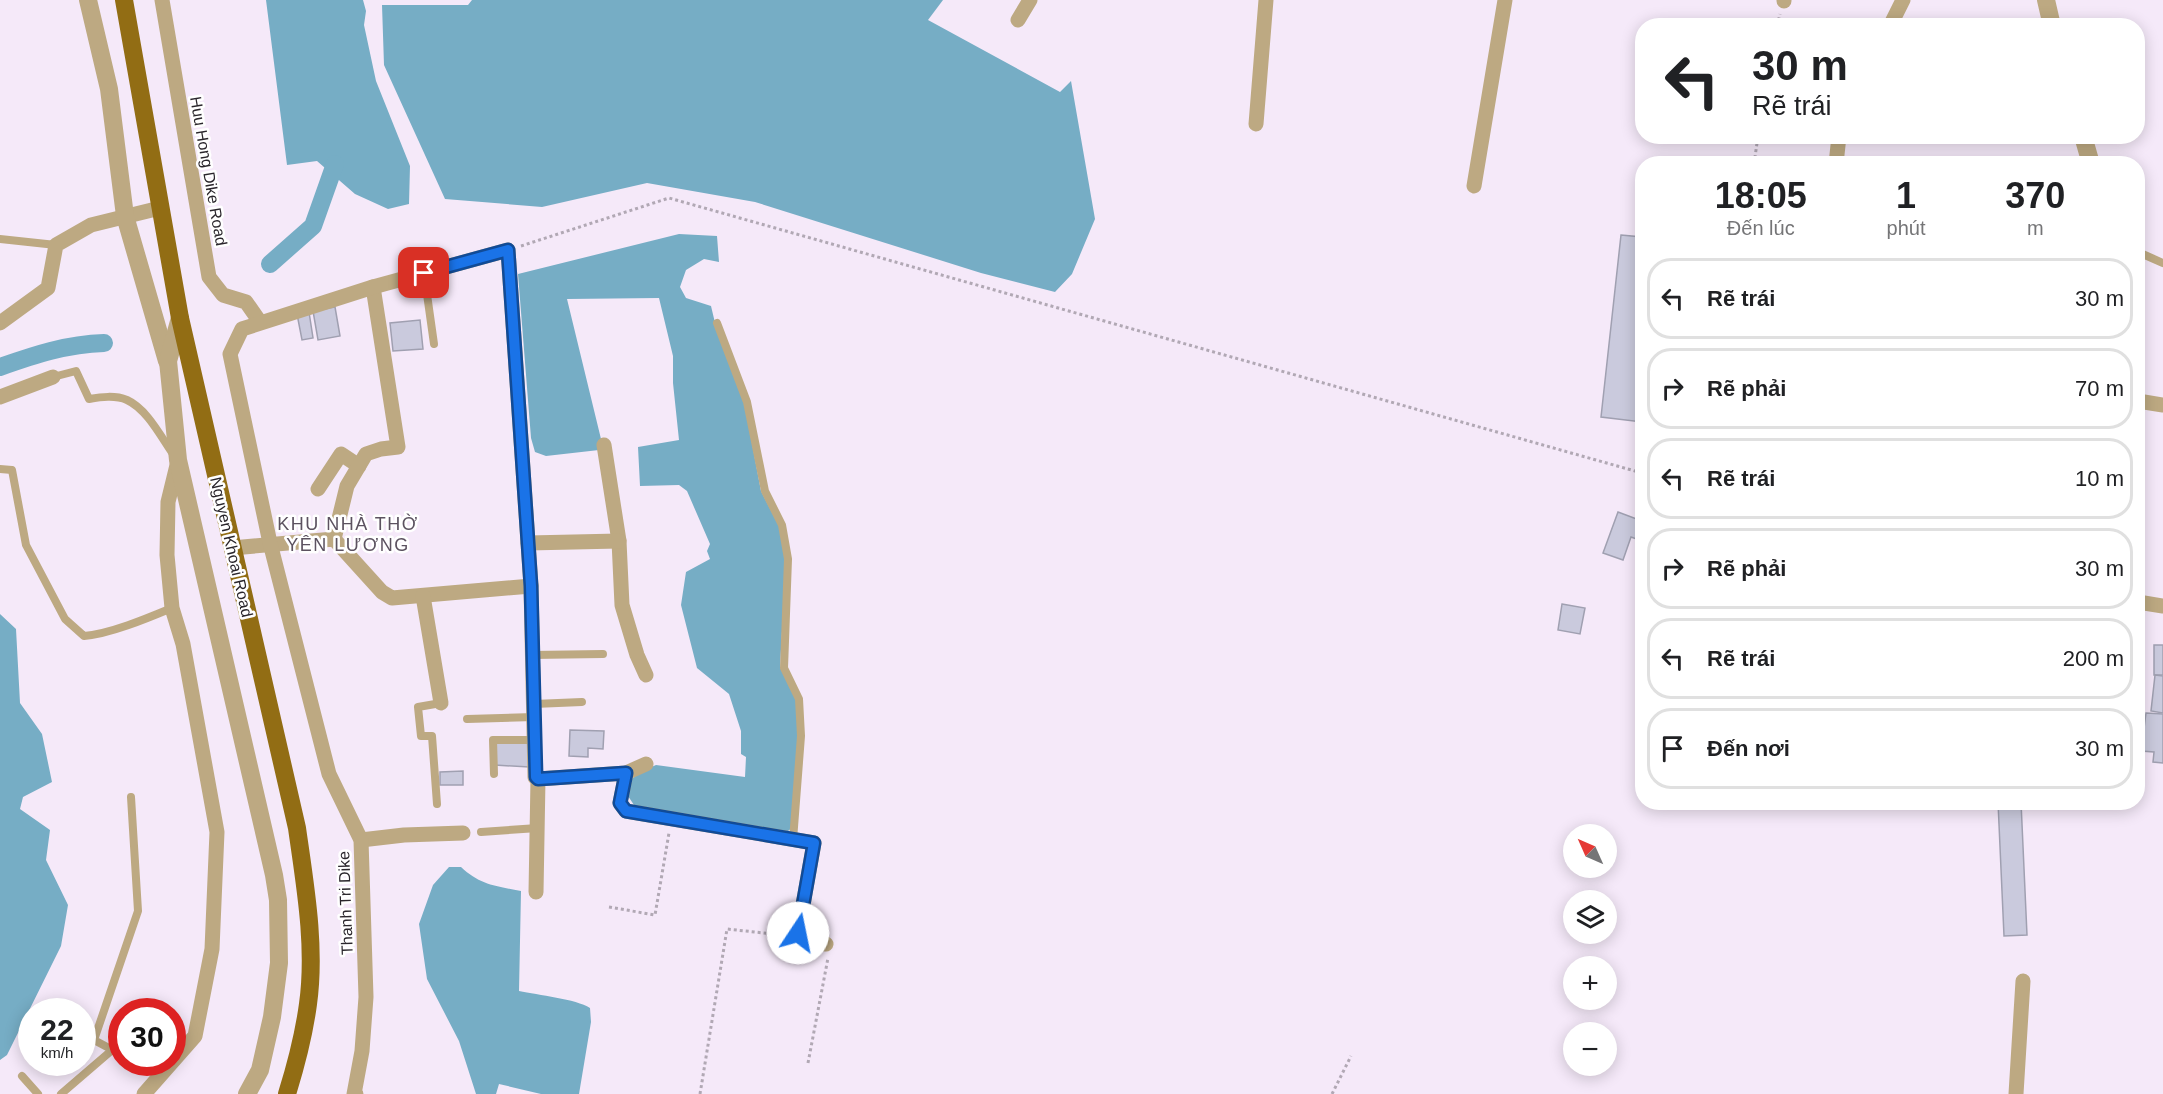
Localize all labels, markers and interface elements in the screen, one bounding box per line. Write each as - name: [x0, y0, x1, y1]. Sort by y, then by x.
- icon: left: [1653, 42, 1731, 120]
- text: 30 m: [1752, 42, 1848, 89]
- text: Rẽ trái: [1752, 91, 1832, 121]
- street label: Huu Hong Dike Road: [187, 95, 230, 247]
- text: 18:05: [1715, 175, 1807, 216]
- text: 1: [1896, 175, 1916, 216]
- text: 370: [2005, 175, 2065, 216]
- text: Đến lúc: [1727, 217, 1795, 239]
- text: phút: [1887, 217, 1925, 239]
- text: m: [2027, 217, 2044, 239]
- pin: [398, 247, 449, 298]
- icon: arrive: [407, 256, 440, 289]
- icon: left: [1656, 282, 1689, 315]
- text: Rẽ trái: [1707, 286, 1775, 311]
- text: 30 m: [2075, 286, 2124, 311]
- icon: right: [1656, 372, 1689, 405]
- text: Rẽ phải: [1707, 376, 1786, 401]
- text: 70 m: [2075, 376, 2124, 401]
- icon: left: [1656, 462, 1689, 495]
- text: Rẽ trái: [1707, 466, 1775, 491]
- text: 10 m: [2075, 466, 2124, 491]
- street label: Nguyen Khoai Road: [207, 475, 256, 619]
- district label: KHU NHÀ THỜ YÊN LƯƠNG: [277, 513, 419, 555]
- icon: right: [1656, 552, 1689, 585]
- text: Rẽ phải: [1707, 556, 1786, 581]
- text: 30 m: [2075, 556, 2124, 581]
- icon: left: [1656, 642, 1689, 675]
- text: Rẽ trái: [1707, 646, 1775, 671]
- text: 200 m: [2063, 646, 2124, 671]
- icon: arrive: [1656, 732, 1689, 765]
- text: Đến nơi: [1707, 736, 1790, 761]
- text: 30 m: [2075, 736, 2124, 761]
- north arrow: [1563, 824, 1617, 878]
- map controls: [1563, 824, 1617, 1076]
- street label: Thanh Tri Dike: [335, 851, 356, 955]
- button: layers: [1563, 890, 1617, 944]
- position arrow: [766, 901, 830, 965]
- button: +: [1563, 956, 1617, 1010]
- speed limit sign: 30: [108, 998, 186, 1076]
- text: 22: [40, 1013, 74, 1046]
- button: −: [1563, 1022, 1617, 1076]
- text: km/h: [41, 1044, 73, 1061]

